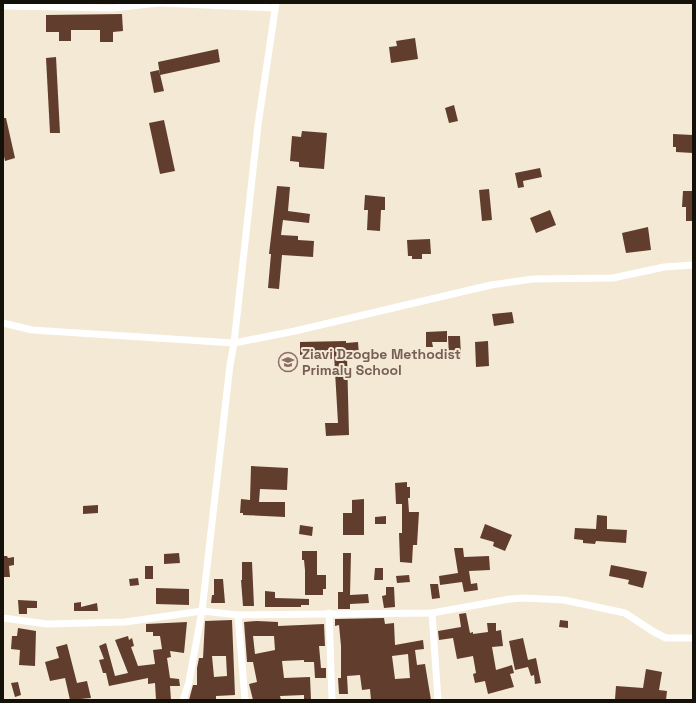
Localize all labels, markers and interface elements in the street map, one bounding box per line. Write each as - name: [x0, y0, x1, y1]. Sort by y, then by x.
- place label: Ziavi Dzogbe Methodist Primaly School: [302, 345, 461, 379]
- school or university icon: Ziavi Dzogbe Methodist Primaly School: [277, 351, 299, 373]

